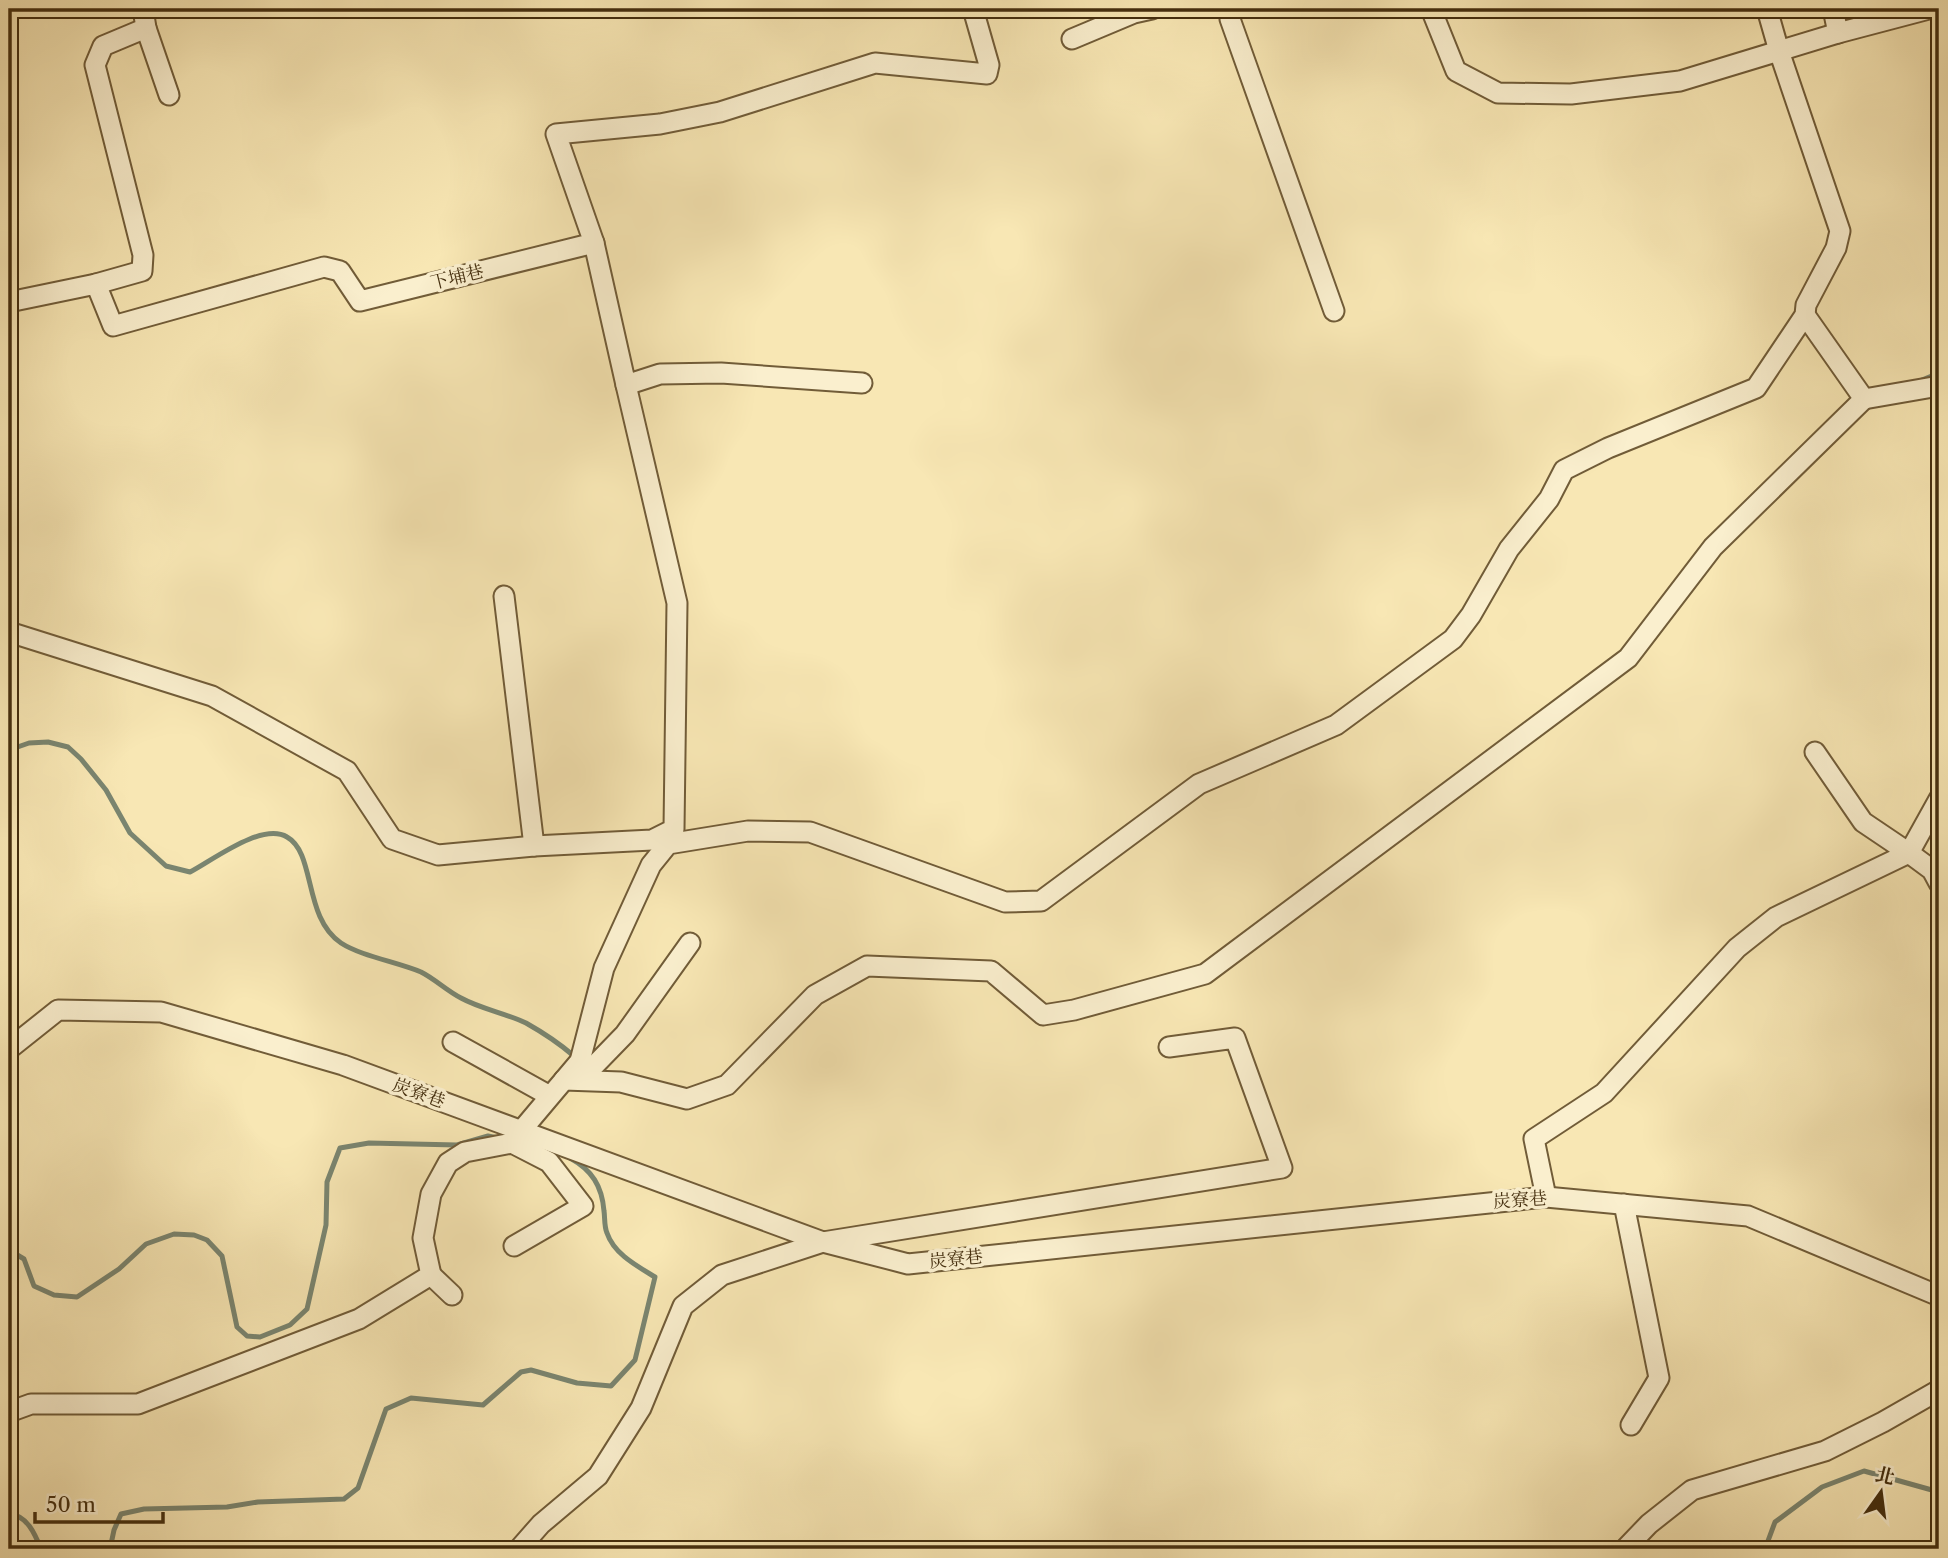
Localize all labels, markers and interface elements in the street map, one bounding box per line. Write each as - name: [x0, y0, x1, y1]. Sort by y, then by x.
- street label: 下埔巷: [428, 260, 486, 294]
- street label: 炭寮巷: [390, 1073, 448, 1113]
- street label: 炭寮巷: [1492, 1187, 1548, 1213]
- street label: 炭寮巷: [928, 1245, 984, 1273]
- north arrow: [1846, 1456, 1916, 1526]
- text: 北: [1873, 1463, 1897, 1489]
- scale bar: [35, 1481, 163, 1525]
- text: 50 m: [46, 1492, 96, 1517]

